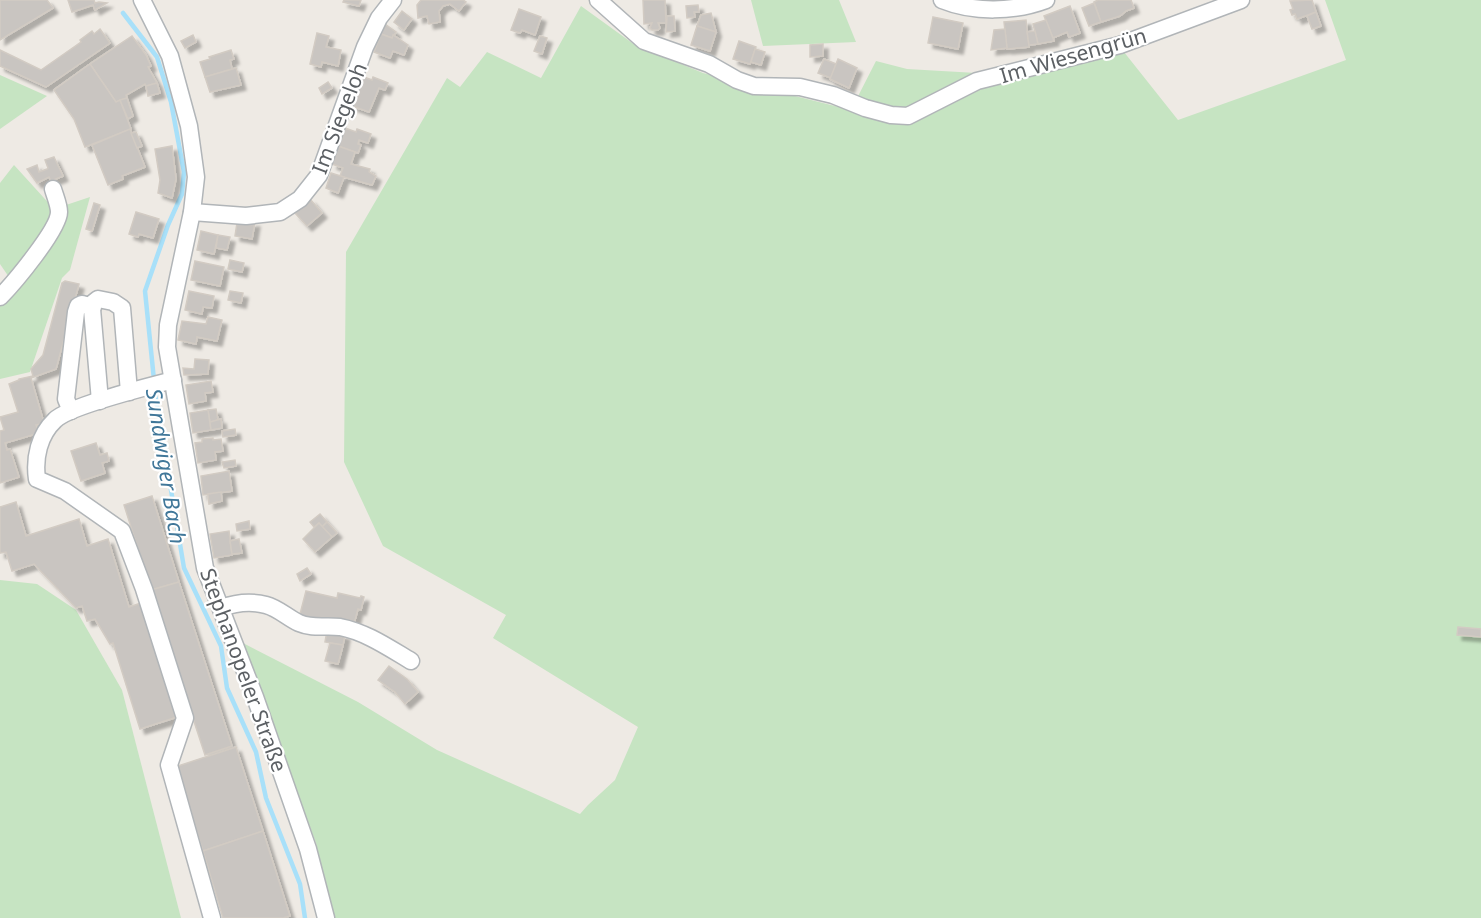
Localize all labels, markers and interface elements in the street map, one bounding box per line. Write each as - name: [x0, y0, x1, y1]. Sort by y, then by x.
- street label: Im Wiesengrün: [996, 21, 1150, 89]
- street label: Im Siegeloh: [305, 58, 373, 178]
- water label: Sundwiger Bach: [140, 386, 194, 546]
- street label: Stephanopeler Straße: [194, 564, 294, 776]

